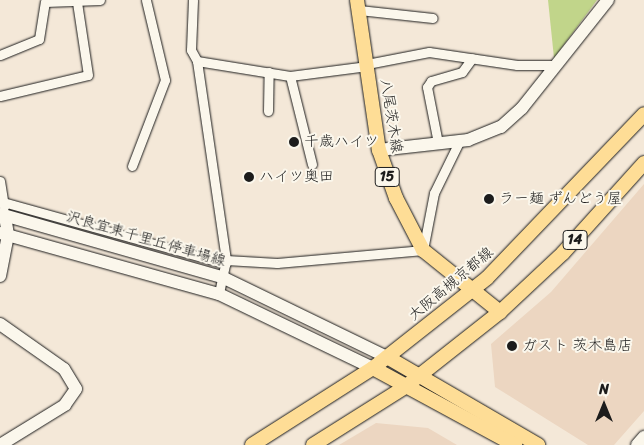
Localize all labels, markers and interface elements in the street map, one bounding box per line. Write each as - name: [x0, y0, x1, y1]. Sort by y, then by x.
- street label: 八尾茨木線: [376, 78, 406, 154]
- place label: 千歳ハイツ: [304, 133, 379, 151]
- marker: 千歳ハイツ: [288, 136, 300, 148]
- road number: 15: [374, 166, 400, 188]
- place label: ハイツ奥田: [259, 168, 334, 186]
- marker: ハイツ奥田: [243, 171, 255, 183]
- place label: ラー麺 ずんどう屋: [499, 190, 623, 208]
- marker: ラー麺 ずんどう屋: [483, 193, 495, 205]
- street label: 沢良宜東千里丘停車場線: [64, 208, 228, 270]
- road number: 14: [562, 228, 588, 252]
- street label: 大阪高槻京都線: [405, 243, 497, 325]
- place label: ガスト 茨木島店: [522, 337, 631, 355]
- marker: ガスト 茨木島店: [506, 340, 518, 352]
- text: N: [599, 377, 609, 402]
- north arrow: [579, 380, 629, 430]

